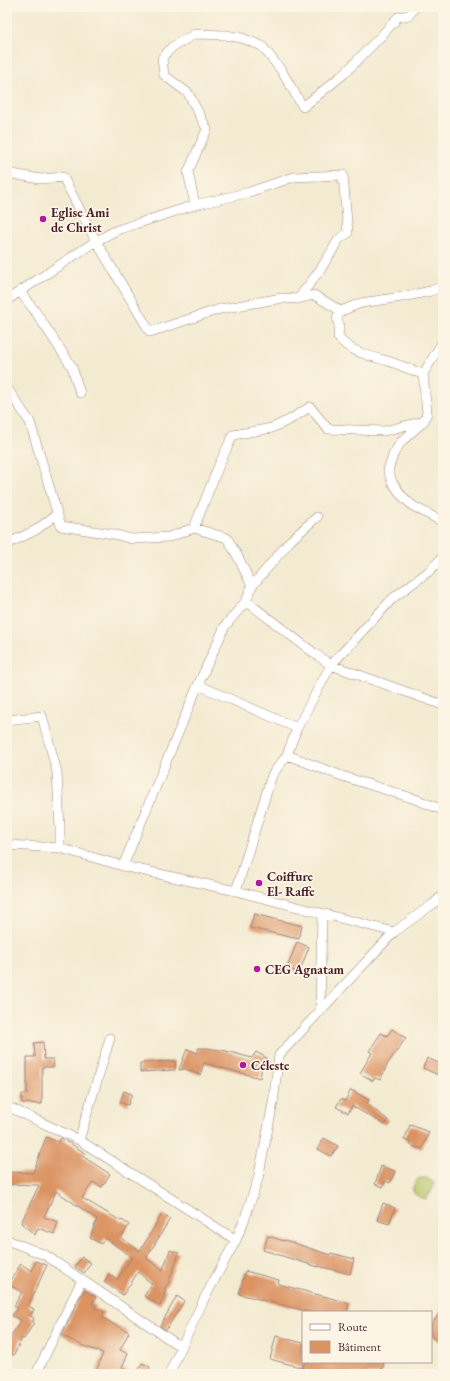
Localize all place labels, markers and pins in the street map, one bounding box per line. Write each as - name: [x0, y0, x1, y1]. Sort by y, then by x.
- place label: Eglise Ami de Christ: [51, 204, 110, 236]
- marker: Eglise Ami de Christ: [38, 214, 48, 224]
- place label: Coiffure El- Raffe: [267, 868, 315, 900]
- marker: Coiffure El- Raffe: [254, 878, 264, 888]
- place label: CEG Agnatam: [265, 961, 345, 978]
- marker: CEG Agnatam: [252, 964, 262, 974]
- place label: Céleste: [251, 1057, 290, 1074]
- marker: Céleste: [238, 1060, 248, 1070]

